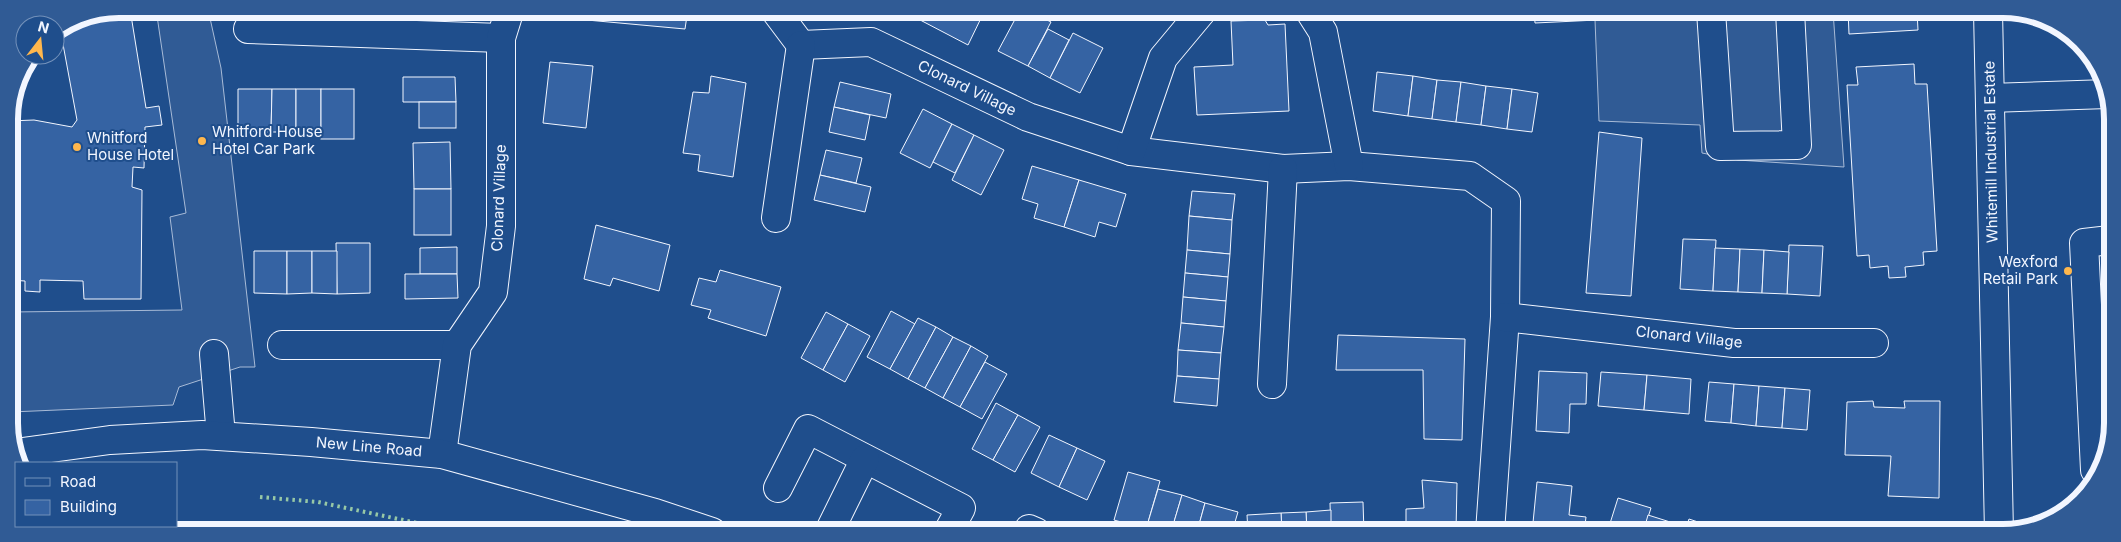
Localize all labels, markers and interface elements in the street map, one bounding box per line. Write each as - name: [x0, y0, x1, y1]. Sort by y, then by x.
- north arrow: [15, 15, 65, 65]
- text: N: [36, 17, 51, 37]
- street label: Clonard Village: [915, 55, 1020, 120]
- street label: Whitemill Industrial Estate: [1979, 61, 2002, 243]
- place label: Whitford House Hotel Car Park: [212, 122, 322, 158]
- place label: Whitford House Hotel: [87, 128, 174, 164]
- marker: Whitford House Hotel Car Park: [196, 135, 208, 147]
- marker: Whitford House Hotel: [71, 141, 83, 153]
- street label: Clonard Village: [487, 144, 510, 252]
- place label: Wexford Retail Park: [1983, 252, 2059, 288]
- marker: Wexford Retail Park: [2062, 265, 2074, 277]
- street label: Clonard Village: [1635, 321, 1743, 352]
- street label: New Line Road: [315, 432, 423, 461]
- legend: [15, 462, 178, 527]
- text: Road: [60, 472, 96, 491]
- text: Building: [60, 497, 117, 516]

